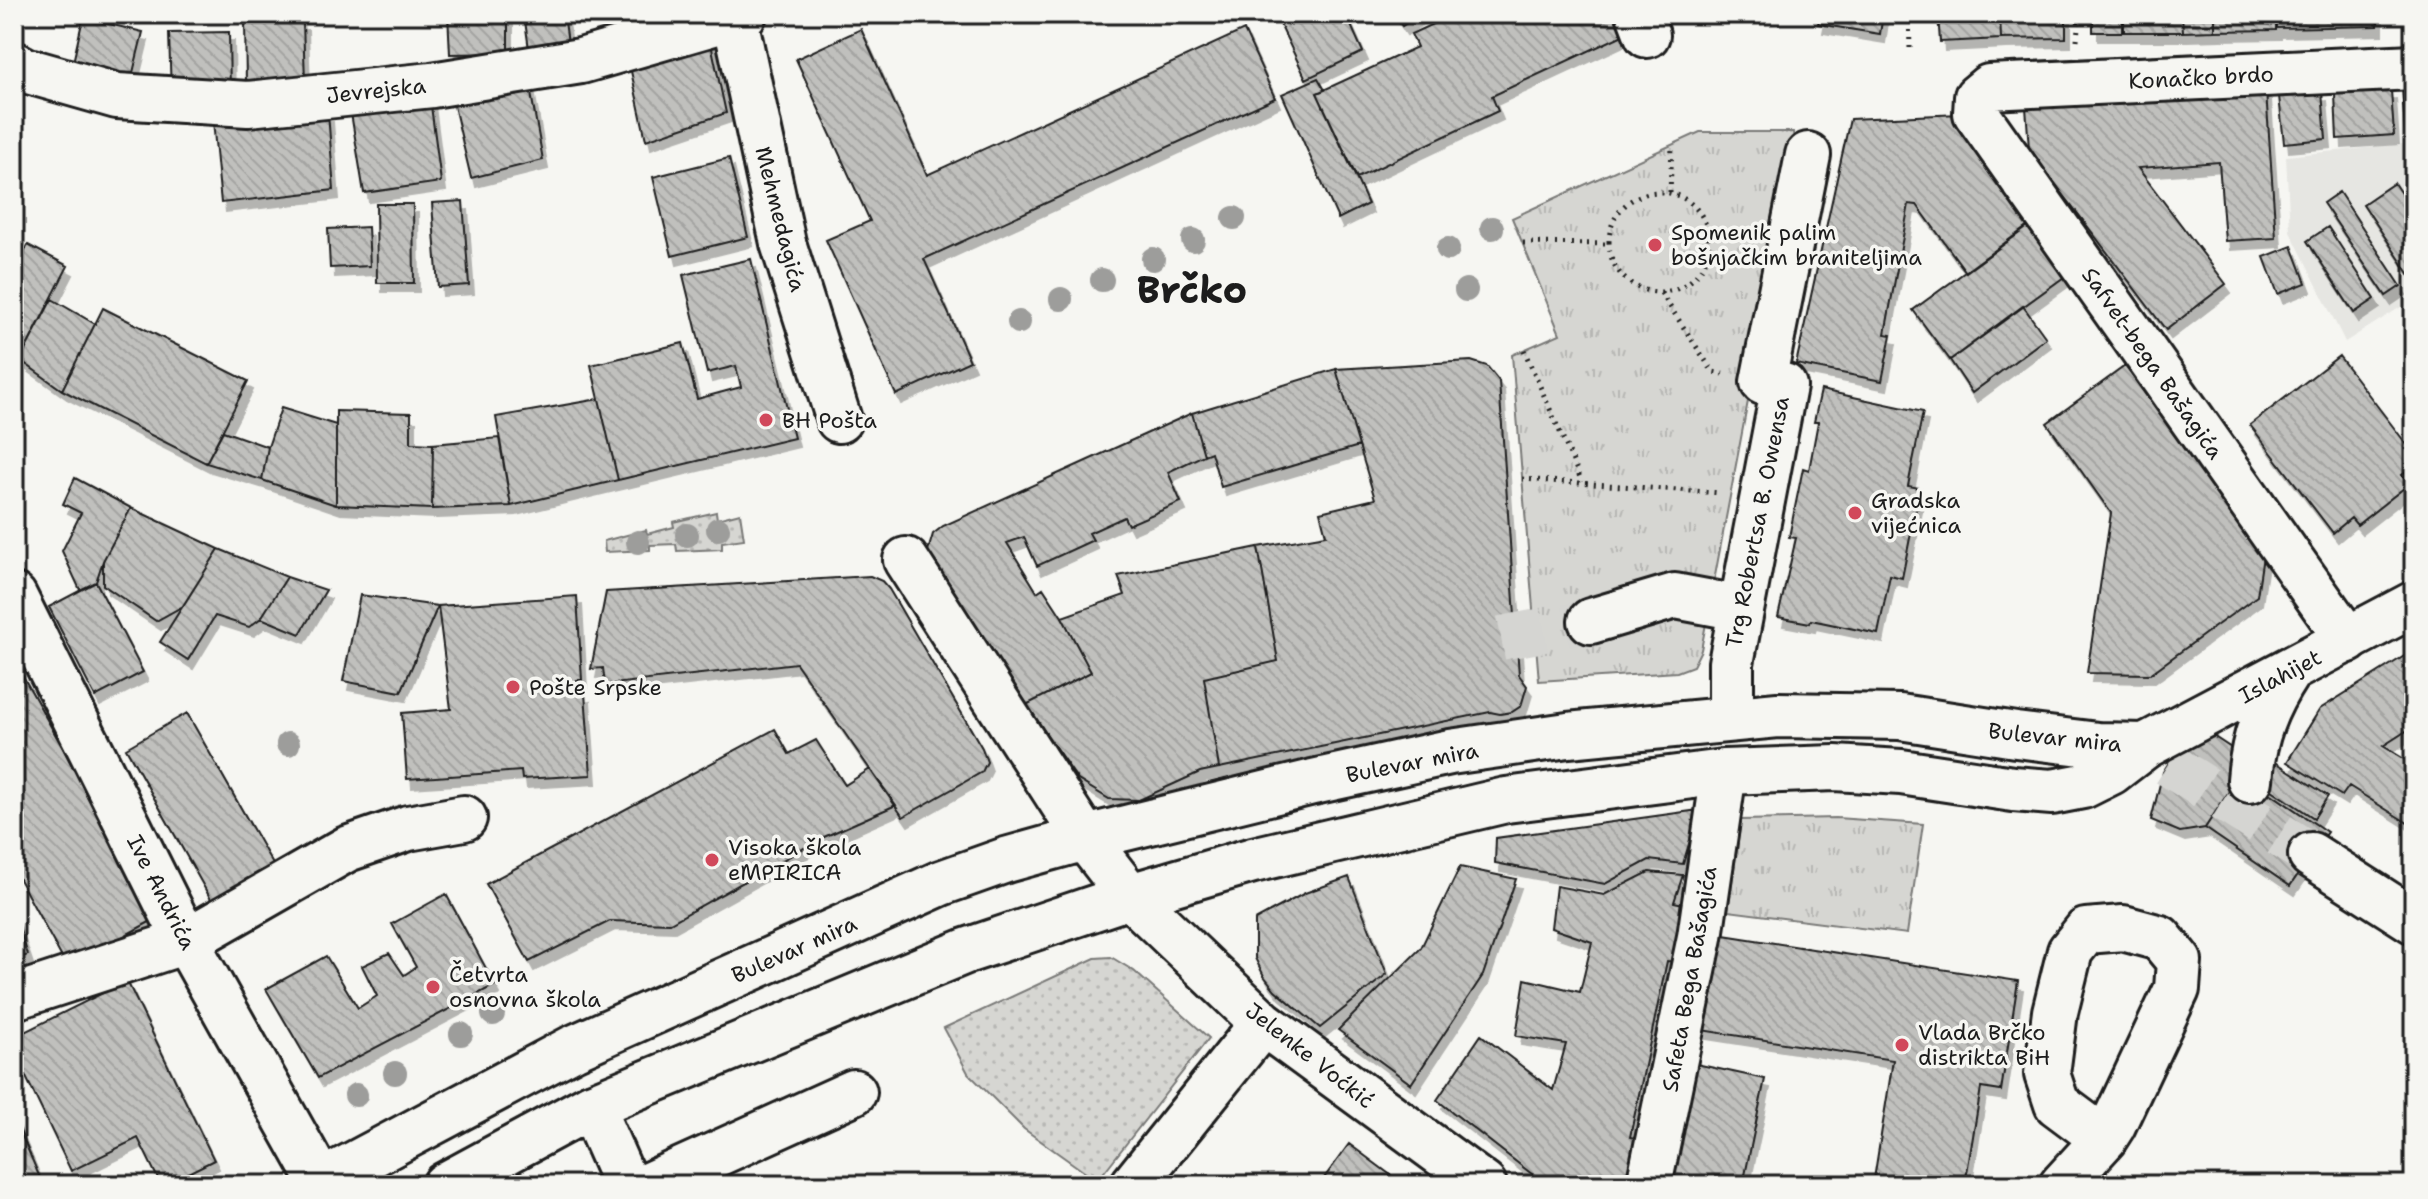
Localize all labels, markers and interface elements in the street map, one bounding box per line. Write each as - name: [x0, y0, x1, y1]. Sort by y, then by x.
- street label: Konačko brdo: [2128, 59, 2275, 96]
- street label: Jevrejska: [325, 71, 428, 110]
- street label: Mehmedagića: [748, 143, 813, 295]
- place label: Spomenik palim bošnjačkim braniteljima: [1671, 218, 1922, 272]
- marker: Spomenik palim bošnjačkim braniteljima: [1646, 236, 1664, 254]
- street label: Safvet-bega Bašagića: [2075, 262, 2230, 465]
- district label: Brčko: [1137, 264, 1247, 315]
- street label: Trg Robertsa B. Owensa: [1719, 394, 1796, 650]
- place label: BH Pošta: [782, 406, 877, 435]
- marker: BH Pošta: [757, 411, 775, 429]
- place label: Gradska vijećnica: [1871, 486, 1962, 540]
- marker: Gradska vijećnica: [1846, 504, 1864, 522]
- street label: Islahijet: [2234, 643, 2327, 710]
- place label: Pošte Srpske: [529, 673, 662, 702]
- marker: Pošte Srpske: [504, 678, 522, 696]
- street label: Bulevar mira: [1987, 716, 2123, 759]
- street label: Bulevar mira: [1343, 735, 1481, 790]
- street label: Ive Andrića: [120, 830, 203, 955]
- place label: Visoka škola eMPIRICA: [728, 833, 861, 887]
- marker: Visoka škola eMPIRICA: [703, 851, 721, 869]
- street label: Safeta Bega Bašagića: [1655, 864, 1724, 1094]
- street label: Bulevar mira: [727, 909, 862, 990]
- place label: Četvrta osnovna škola: [449, 960, 601, 1014]
- marker: Četvrta osnovna škola: [424, 978, 442, 996]
- street label: Jelenke Voćkić: [1239, 996, 1380, 1115]
- place label: Vlada Brčko distrikta BiH: [1918, 1018, 2050, 1072]
- marker: Vlada Brčko distrikta BiH: [1893, 1036, 1911, 1054]

